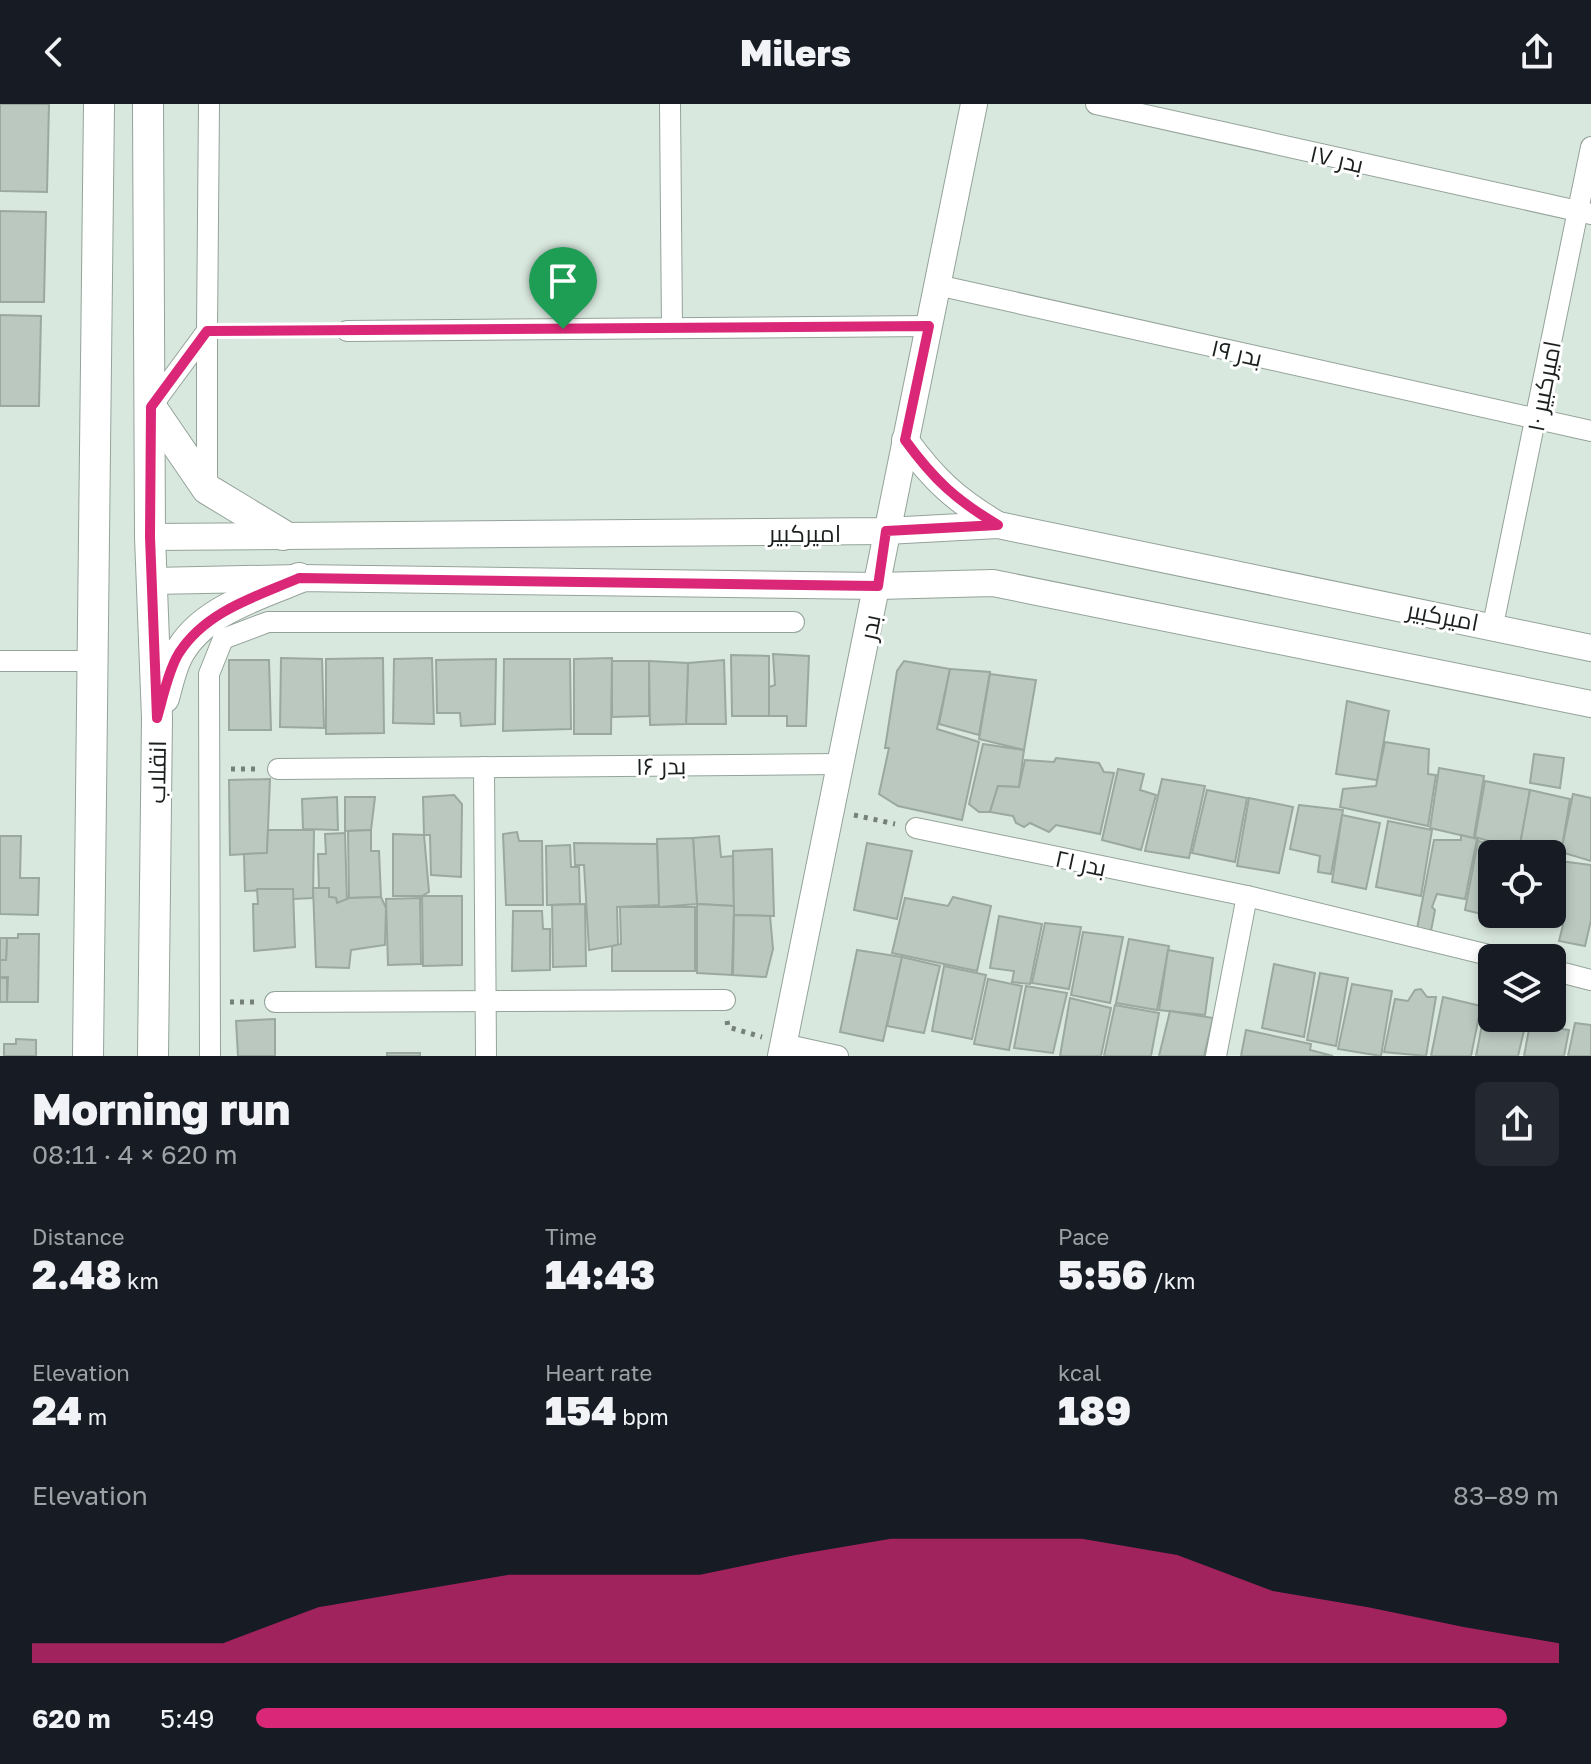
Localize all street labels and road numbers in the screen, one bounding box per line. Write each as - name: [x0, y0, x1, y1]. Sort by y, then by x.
- street label: بدر ۱۷: [1307, 138, 1367, 178]
- street label: بدر ۱۹: [1209, 332, 1265, 372]
- street label: امیرکبیر ۱۰: [1520, 338, 1566, 434]
- street label: امیرکبیر: [767, 518, 841, 547]
- street label: امیرکبیر: [1403, 593, 1481, 636]
- street label: بدر: [852, 611, 886, 644]
- street label: انقلاب: [141, 740, 171, 804]
- street label: بدر ۱۶: [636, 750, 686, 780]
- street label: بدر ۲۱: [1053, 842, 1109, 882]

